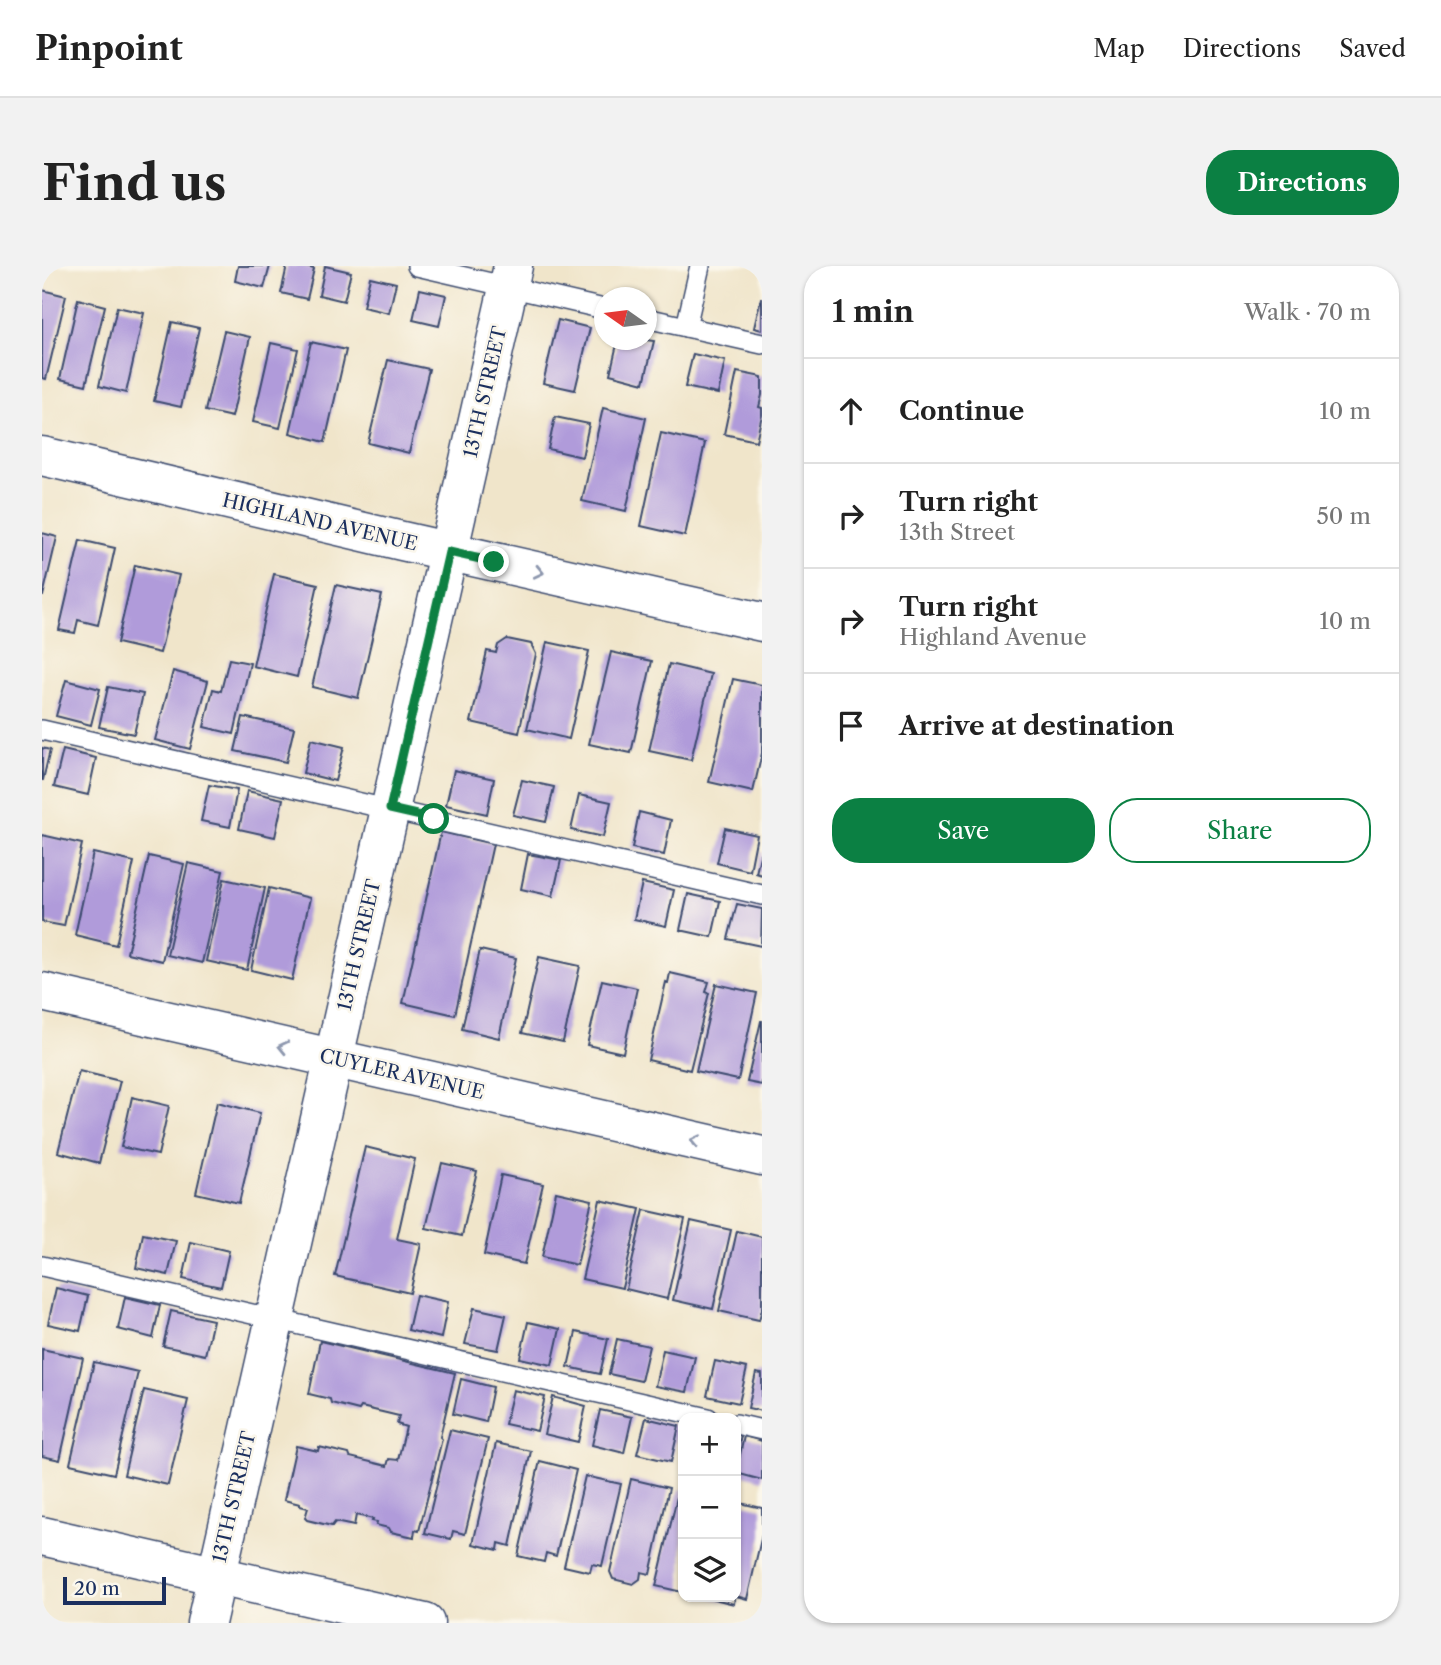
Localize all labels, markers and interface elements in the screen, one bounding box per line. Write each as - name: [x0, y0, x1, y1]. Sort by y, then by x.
- text: Pinpoint: [35, 28, 183, 69]
- text: Map: [1093, 34, 1145, 63]
- text: Directions: [1183, 34, 1301, 63]
- text: Saved: [1339, 34, 1406, 63]
- button: Directions: [1206, 150, 1399, 215]
- text: Find us: [42, 152, 226, 213]
- north arrow: [594, 287, 657, 350]
- text: 1 min: [832, 293, 914, 330]
- text: Walk · 70 m: [1244, 298, 1371, 326]
- street label: 13TH STREET: [459, 323, 511, 460]
- icon: ahead: [832, 392, 870, 430]
- text: Continue: [899, 395, 1024, 427]
- text: 10 m: [1319, 397, 1371, 425]
- text: Turn right: [899, 486, 1038, 518]
- street label: HIGHLAND AVENUE: [220, 488, 420, 556]
- icon: right: [832, 497, 870, 535]
- text: 50 m: [1316, 502, 1371, 530]
- text: 13th Street: [899, 518, 1015, 546]
- route end: [478, 546, 509, 577]
- one-way arrow: [533, 564, 545, 579]
- text: Turn right: [899, 591, 1038, 623]
- icon: right: [832, 602, 870, 640]
- text: 10 m: [1319, 607, 1371, 635]
- text: Highland Avenue: [899, 623, 1087, 651]
- icon: arrive: [832, 707, 870, 745]
- text: Arrive at destination: [899, 710, 1174, 742]
- button: Save: [832, 798, 1095, 863]
- button: Share: [1109, 798, 1371, 863]
- route start: [418, 803, 449, 834]
- street label: 13TH STREET: [333, 876, 385, 1013]
- one-way arrow: [277, 1041, 289, 1055]
- street label: CUYLER AVENUE: [317, 1044, 487, 1104]
- one-way arrow: [690, 1135, 702, 1150]
- map controls: [678, 1413, 741, 1602]
- button: +: [678, 1413, 741, 1476]
- street label: 13TH STREET: [208, 1428, 260, 1565]
- button: −: [678, 1476, 741, 1539]
- button: layers: [678, 1539, 741, 1602]
- scale bar: [63, 1574, 166, 1606]
- text: 20 m: [74, 1577, 120, 1600]

